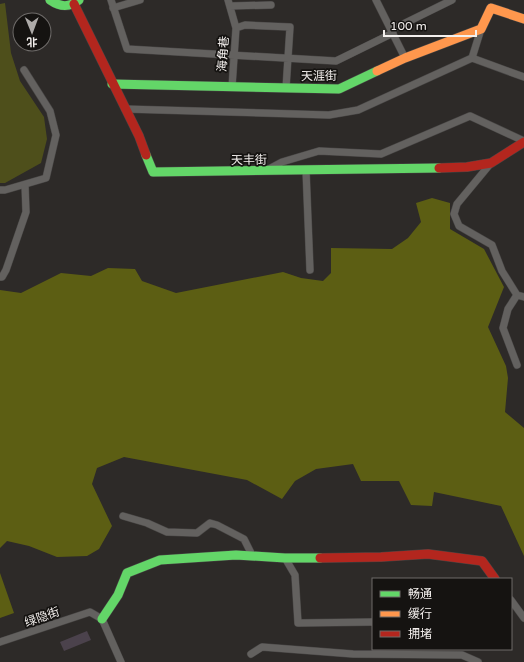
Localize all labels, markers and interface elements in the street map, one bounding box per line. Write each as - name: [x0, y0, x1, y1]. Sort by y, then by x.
- north arrow: [12, 12, 52, 52]
- scale bar: [384, 12, 476, 38]
- text: 100 m: [390, 19, 427, 33]
- text: 北: [27, 35, 38, 48]
- street label: 海角巷: [215, 36, 231, 72]
- street label: 天涯街: [301, 69, 337, 83]
- street label: 天丰街: [231, 153, 267, 167]
- legend: [372, 578, 512, 650]
- text: 畅通: [408, 587, 432, 601]
- street label: 绿隐街: [23, 605, 61, 629]
- text: 缓行: [408, 607, 432, 621]
- text: 拥堵: [408, 627, 432, 641]

